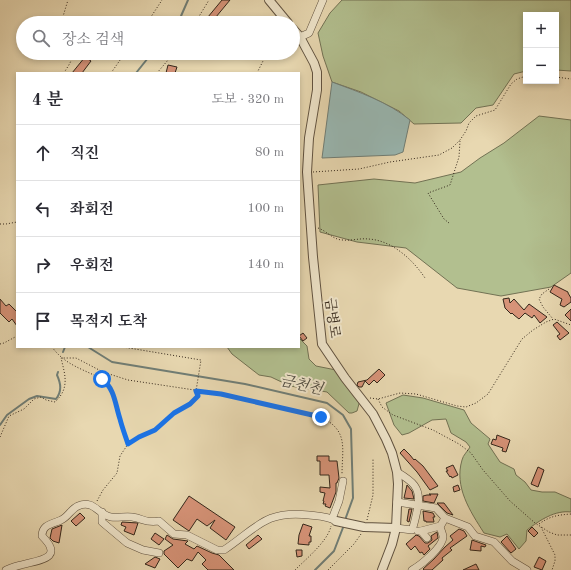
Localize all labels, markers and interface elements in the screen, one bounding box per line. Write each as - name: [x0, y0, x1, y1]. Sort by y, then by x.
- map controls: [523, 12, 559, 84]
- button: +: [523, 12, 559, 48]
- search box: [16, 16, 300, 60]
- icon: search: [30, 27, 52, 49]
- text: 장소 검색: [62, 33, 124, 48]
- button: −: [523, 48, 559, 84]
- text: 4 분: [32, 92, 63, 109]
- text: 도보 · 320 m: [211, 93, 284, 106]
- icon: ahead: [32, 142, 54, 164]
- text: 80 m: [255, 146, 284, 159]
- text: 직진: [70, 147, 99, 162]
- icon: left: [32, 198, 54, 220]
- text: 100 m: [247, 202, 284, 215]
- text: 좌회전: [70, 203, 113, 218]
- icon: right: [32, 254, 54, 276]
- text: 140 m: [247, 258, 284, 271]
- text: 우회전: [70, 259, 113, 274]
- street label: 금병로: [322, 297, 343, 340]
- icon: arrive: [32, 310, 54, 332]
- text: 목적지 도착: [70, 315, 147, 330]
- route start: [93, 370, 111, 388]
- water label: 금천천: [278, 372, 326, 399]
- route end: [312, 408, 330, 426]

